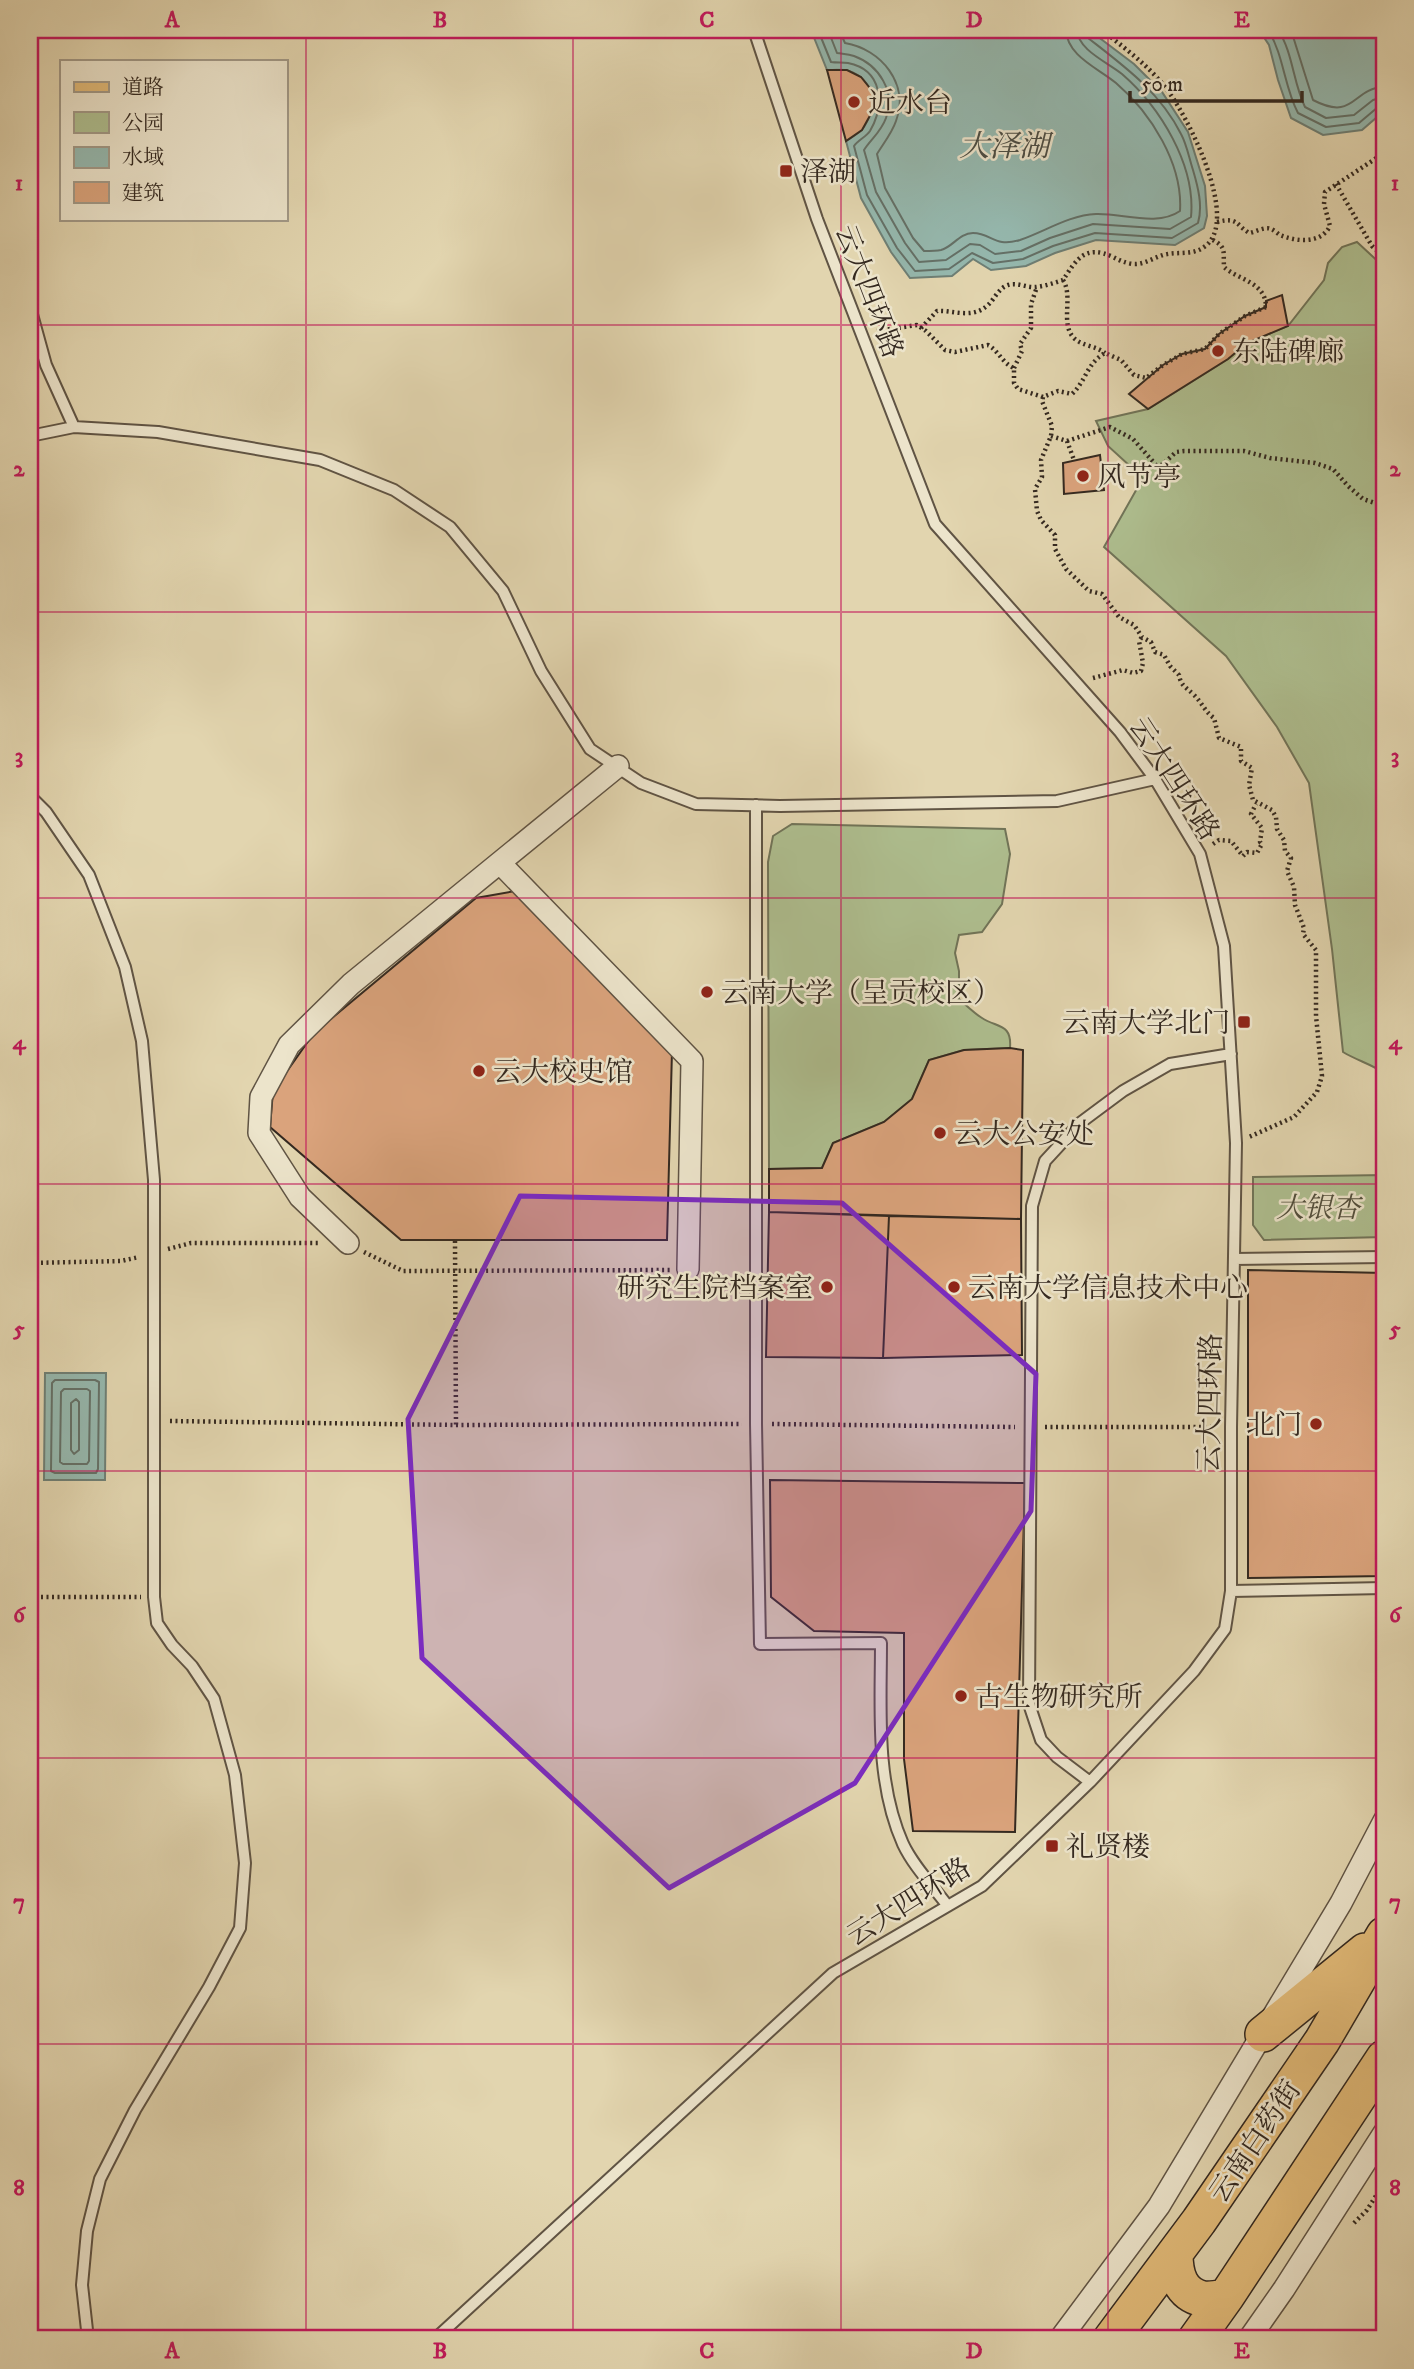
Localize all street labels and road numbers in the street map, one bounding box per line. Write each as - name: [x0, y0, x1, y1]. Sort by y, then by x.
- street label: 云大四环路: [827, 220, 910, 363]
- street label: 云大四环路: [1121, 711, 1227, 847]
- street label: 云大四环路: [1192, 1333, 1229, 1473]
- street label: 云大四环路: [840, 1850, 977, 1954]
- street label: 云南白药街: [1202, 2074, 1309, 2210]

